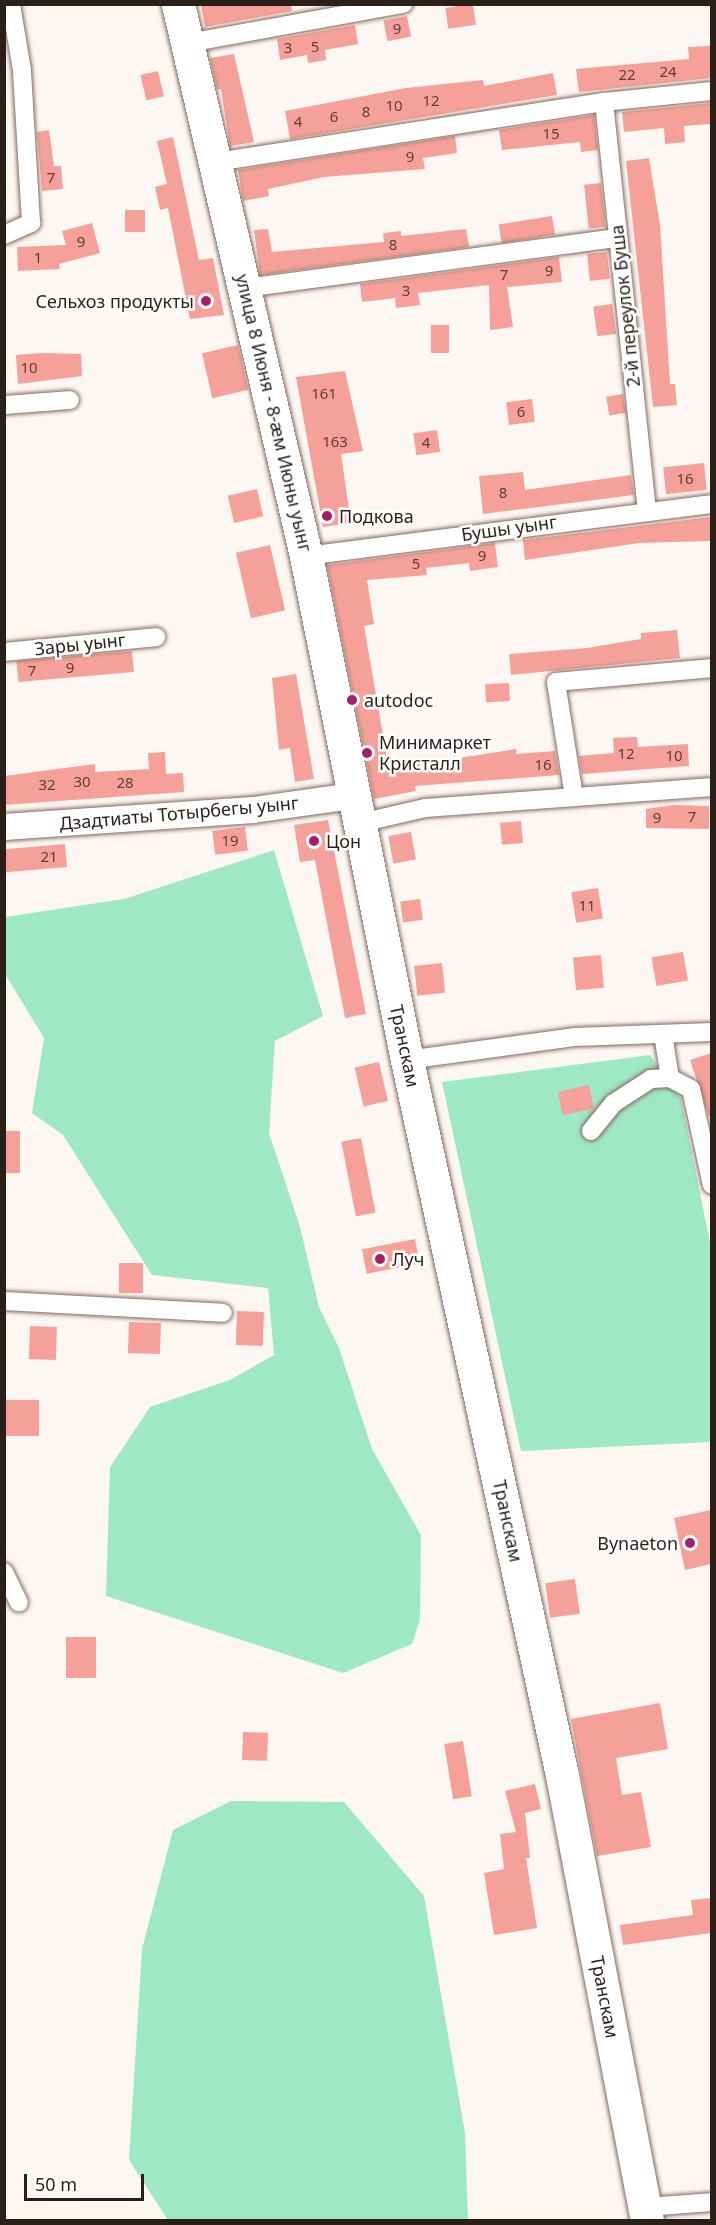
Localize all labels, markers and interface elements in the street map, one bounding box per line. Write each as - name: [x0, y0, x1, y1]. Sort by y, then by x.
- house number: 9: [393, 20, 401, 38]
- house number: 5: [311, 38, 319, 56]
- house number: 3: [284, 39, 292, 57]
- house number: 24: [659, 63, 677, 81]
- house number: 22: [618, 66, 636, 84]
- house number: 12: [422, 92, 440, 110]
- house number: 10: [385, 97, 403, 115]
- house number: 8: [362, 103, 370, 121]
- house number: 6: [330, 108, 338, 126]
- house number: 4: [294, 113, 302, 131]
- house number: 15: [542, 125, 560, 143]
- house number: 9: [406, 148, 414, 166]
- house number: 7: [47, 169, 55, 187]
- street label: 2-й переулок Буша: [606, 224, 644, 388]
- house number: 9: [77, 233, 85, 251]
- house number: 8: [389, 236, 397, 254]
- house number: 1: [34, 249, 42, 267]
- house number: 9: [545, 262, 553, 280]
- house number: 7: [500, 266, 508, 284]
- street label: улица 8 Июня - 8-ӕм Июны уынг: [231, 272, 317, 554]
- house number: 3: [402, 282, 410, 300]
- place label: Сельхоз продукты: [36, 290, 194, 312]
- marker: Сельхоз продукты: [199, 294, 213, 308]
- house number: 10: [20, 359, 38, 377]
- house number: 161: [311, 385, 337, 403]
- house number: 6: [517, 403, 525, 421]
- house number: 163: [322, 433, 348, 451]
- house number: 4: [422, 434, 430, 452]
- house number: 16: [676, 470, 694, 488]
- house number: 8: [499, 484, 507, 502]
- place label: Подкова: [339, 505, 414, 527]
- marker: Подкова: [320, 509, 334, 523]
- street label: Бушы уынг: [460, 511, 558, 545]
- house number: 9: [478, 547, 486, 565]
- house number: 5: [412, 555, 420, 573]
- street label: Зары уынг: [33, 628, 127, 660]
- house number: 9: [66, 659, 74, 677]
- house number: 7: [28, 662, 36, 680]
- place label: autodoc: [364, 689, 433, 711]
- marker: autodoc: [345, 693, 359, 707]
- place label: Минимаркет Кристалл: [379, 732, 491, 774]
- house number: 12: [617, 745, 635, 763]
- marker: Минимаркет Кристалл: [360, 746, 374, 760]
- house number: 10: [665, 747, 683, 765]
- house number: 16: [534, 756, 552, 774]
- house number: 30: [73, 773, 91, 791]
- house number: 28: [116, 774, 134, 792]
- house number: 32: [38, 776, 56, 794]
- street label: Дзадтиаты Тотырбегы уынг: [58, 792, 300, 834]
- house number: 7: [688, 808, 696, 826]
- house number: 9: [653, 809, 661, 827]
- place label: Цон: [326, 830, 361, 852]
- house number: 19: [221, 832, 239, 850]
- marker: Цон: [307, 834, 321, 848]
- house number: 21: [40, 848, 58, 866]
- house number: 11: [578, 897, 596, 915]
- street label: Транскам: [386, 1003, 424, 1089]
- place label: Луч: [392, 1248, 424, 1270]
- marker: Луч: [373, 1252, 387, 1266]
- street label: Транскам: [489, 1478, 527, 1564]
- place label: Bynaeton: [597, 1532, 678, 1554]
- marker: Bynaeton: [683, 1536, 697, 1550]
- street label: Транскам: [586, 1954, 624, 2040]
- scale bar: [27, 2162, 147, 2200]
- text: 50 m: [35, 2172, 77, 2196]

